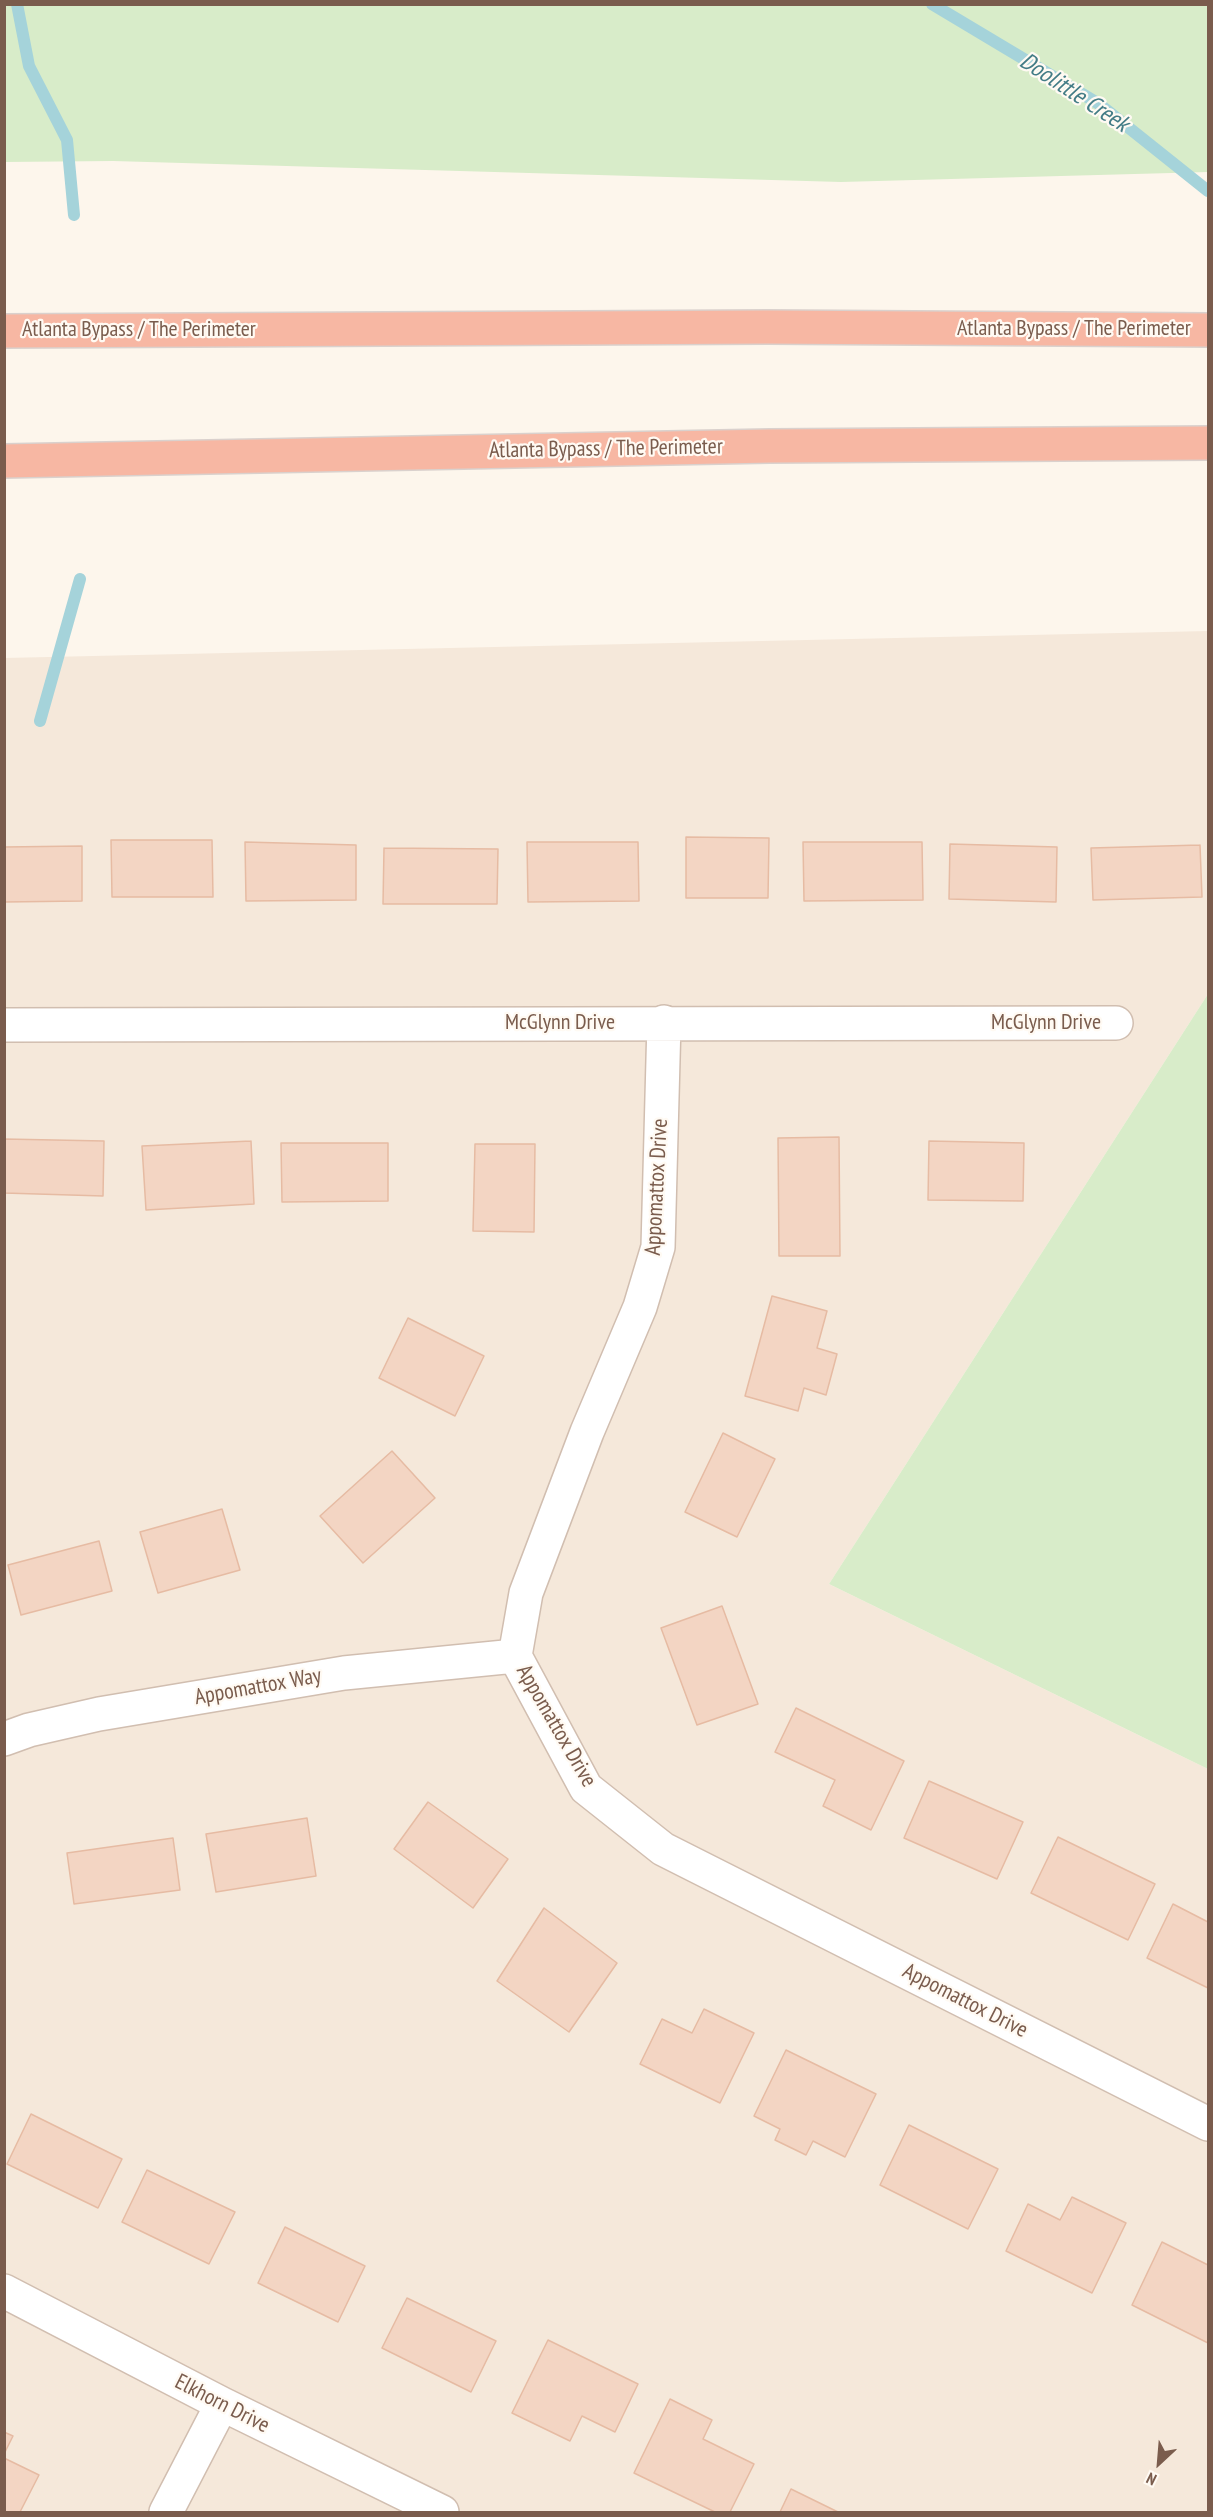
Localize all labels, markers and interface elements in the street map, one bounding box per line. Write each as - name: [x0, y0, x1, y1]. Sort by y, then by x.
- water label: Doolittle Creek: [1014, 47, 1134, 139]
- street label: Atlanta Bypass / The Perimeter: [957, 316, 1191, 342]
- street label: Atlanta Bypass / The Perimeter: [22, 317, 256, 343]
- street label: Atlanta Bypass / The Perimeter: [489, 434, 723, 464]
- street label: McGlynn Drive: [505, 1010, 615, 1036]
- street label: McGlynn Drive: [991, 1010, 1101, 1036]
- street label: Appomattox Drive: [640, 1118, 674, 1256]
- street label: Appomattox Drive: [510, 1660, 602, 1792]
- street label: Appomattox Way: [193, 1663, 323, 1711]
- street label: Appomattox Drive: [898, 1958, 1032, 2044]
- street label: Elkhorn Drive: [170, 2369, 274, 2439]
- north arrow: [1129, 2433, 1189, 2493]
- text: N: [1143, 2468, 1159, 2490]

